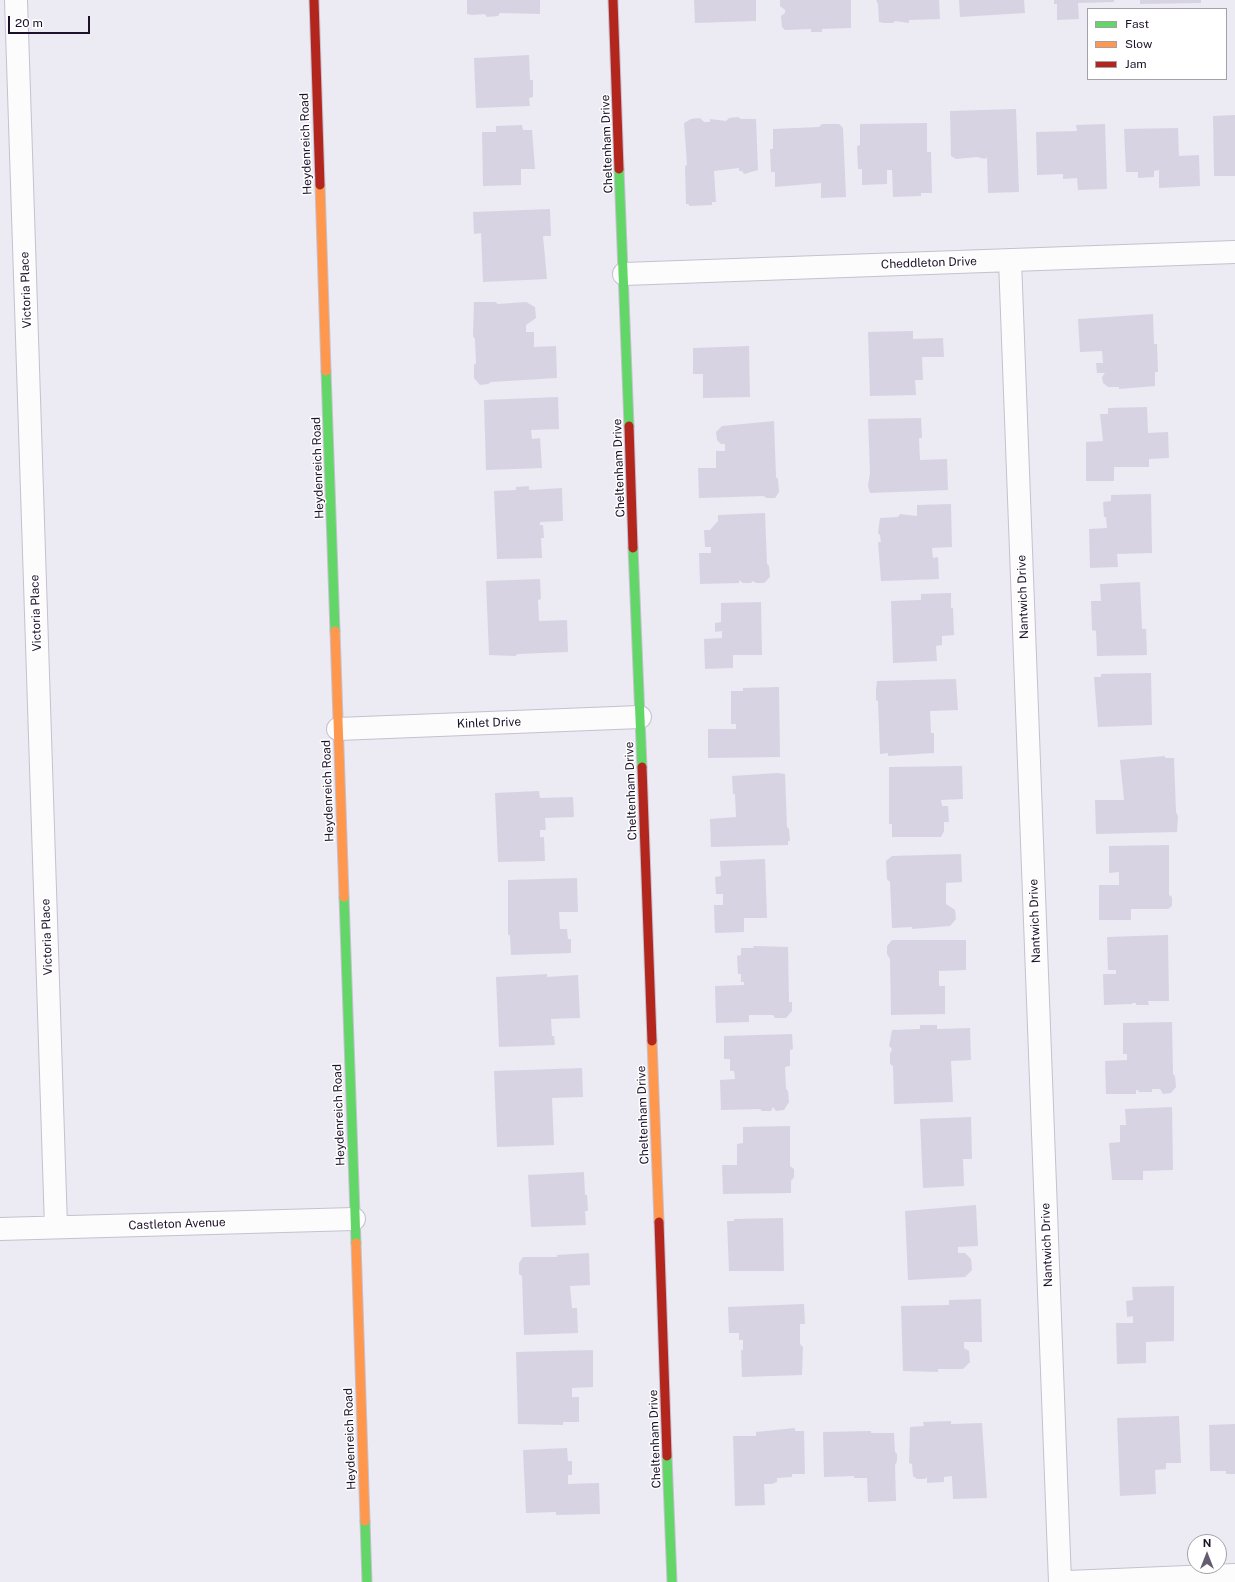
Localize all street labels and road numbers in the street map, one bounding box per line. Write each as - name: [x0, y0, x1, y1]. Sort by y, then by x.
- street label: Heydenreich Road: [297, 93, 315, 195]
- street label: Cheltenham Drive: [598, 94, 616, 194]
- street label: Victoria Place: [17, 251, 35, 329]
- street label: Cheddleton Drive: [881, 254, 977, 272]
- street label: Heydenreich Road: [309, 417, 327, 519]
- street label: Cheltenham Drive: [610, 418, 628, 518]
- street label: Nantwich Drive: [1014, 555, 1032, 639]
- street label: Victoria Place: [27, 574, 45, 652]
- street label: Kinlet Drive: [457, 715, 521, 731]
- street label: Heydenreich Road: [319, 740, 337, 842]
- street label: Cheltenham Drive: [622, 741, 640, 841]
- street label: Nantwich Drive: [1026, 879, 1044, 963]
- street label: Victoria Place: [38, 898, 56, 976]
- street label: Heydenreich Road: [330, 1064, 348, 1166]
- street label: Cheltenham Drive: [634, 1065, 652, 1165]
- street label: Nantwich Drive: [1038, 1203, 1056, 1287]
- street label: Castleton Avenue: [128, 1215, 226, 1233]
- street label: Heydenreich Road: [341, 1388, 359, 1490]
- street label: Cheltenham Drive: [646, 1389, 664, 1489]

